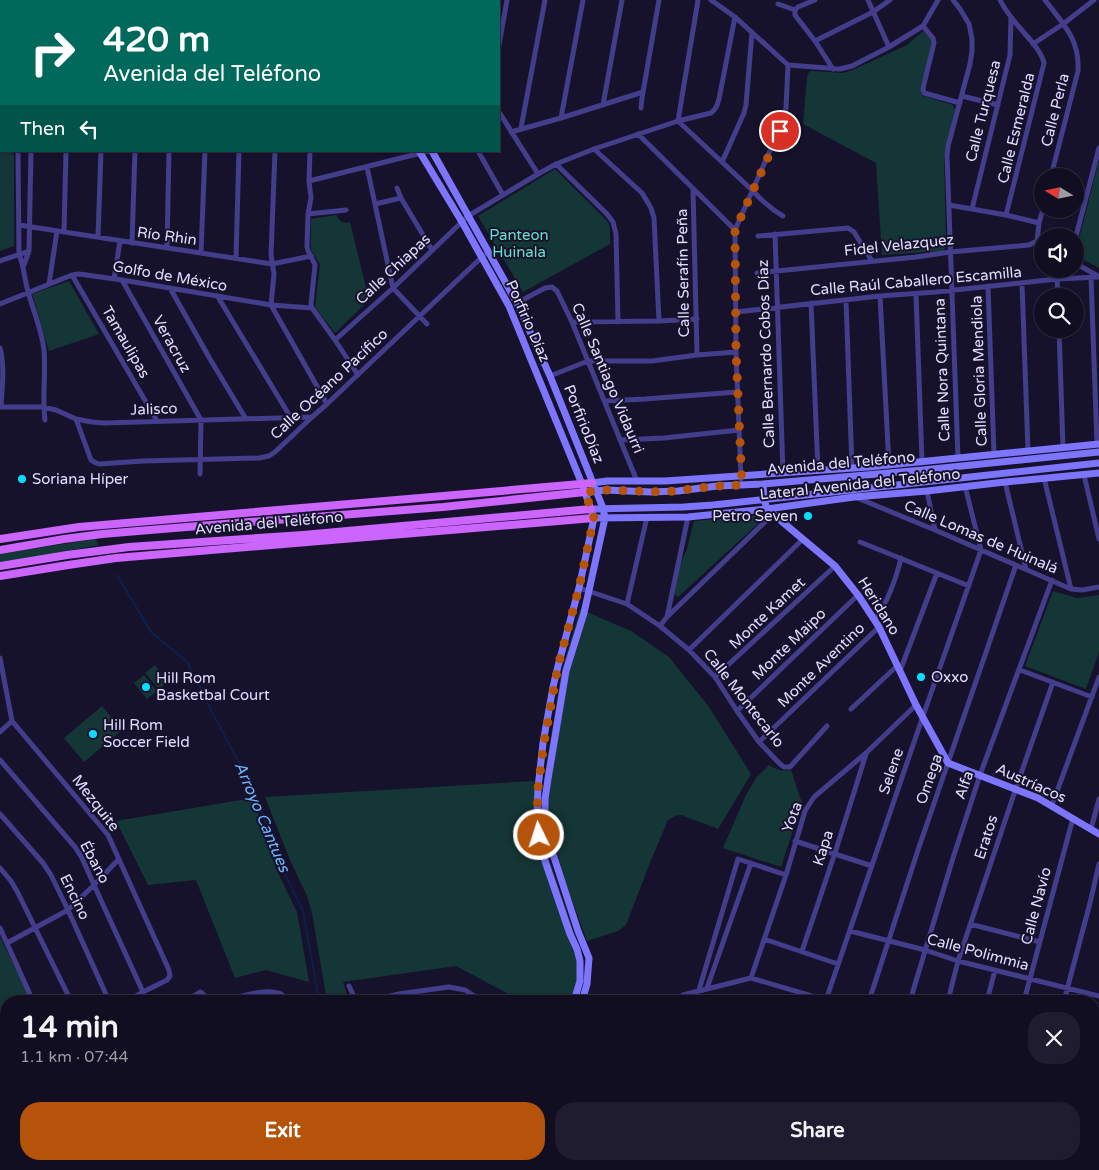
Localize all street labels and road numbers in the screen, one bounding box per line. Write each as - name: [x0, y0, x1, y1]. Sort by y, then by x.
- street label: Calle Turquesa: [962, 58, 1004, 164]
- street label: Calle Esmeralda: [994, 71, 1038, 185]
- street label: Calle Perla: [1037, 71, 1073, 149]
- street label: Calle Serafín Peña: [673, 208, 693, 338]
- street label: Río Rhin: [136, 223, 198, 249]
- street label: Calle Chiapas: [352, 230, 434, 308]
- street label: Fidel Velazquez: [843, 230, 955, 260]
- street label: Golfo de México: [111, 257, 229, 295]
- street label: Calle Bernardo Cobos Díaz: [754, 259, 778, 449]
- street label: Calle Raúl Caballero Escamilla: [809, 263, 1023, 299]
- street label: Porfirio Díaz: [502, 277, 554, 365]
- street label: Calle Gloria Mendiola: [967, 295, 991, 447]
- street label: Calle Nora Quintana: [931, 298, 953, 442]
- street label: Calle Santiago Vidaurri: [568, 300, 648, 456]
- street label: Tamaulipas: [98, 303, 154, 381]
- street label: Veracruz: [149, 312, 195, 376]
- street label: Calle Océano Pacífico: [267, 325, 391, 443]
- street label: PorfirioDíaz: [560, 382, 608, 466]
- street label: Jalisco: [130, 399, 178, 419]
- street label: Avenida del Teléfono: [766, 448, 916, 478]
- street label: Lateral Avenida del Teléfono: [759, 465, 961, 503]
- street label: Calle Lomas de Huinalá: [901, 496, 1061, 578]
- street label: Avenida del Teléfono: [194, 508, 344, 538]
- street label: Monte Kamet: [725, 573, 809, 653]
- street label: Heridano: [854, 574, 904, 638]
- street label: Monte Maipo: [748, 604, 830, 684]
- street label: Monte Aventino: [774, 619, 868, 711]
- street label: Calle Montecarlo: [700, 645, 788, 751]
- street label: Selene: [875, 746, 907, 796]
- street label: Omega: [912, 751, 946, 807]
- street label: Austríacos: [993, 759, 1069, 807]
- street label: Alfa: [951, 768, 977, 802]
- street label: Mezquite: [68, 771, 124, 835]
- street label: Yota: [778, 799, 806, 835]
- street label: Eratos: [970, 813, 1002, 861]
- street label: Kapa: [809, 828, 837, 868]
- street label: Ébano: [76, 838, 114, 886]
- street label: Calle Navío: [1017, 865, 1055, 947]
- street label: Encino: [56, 871, 94, 923]
- street label: Calle Polimmia: [925, 930, 1031, 974]

